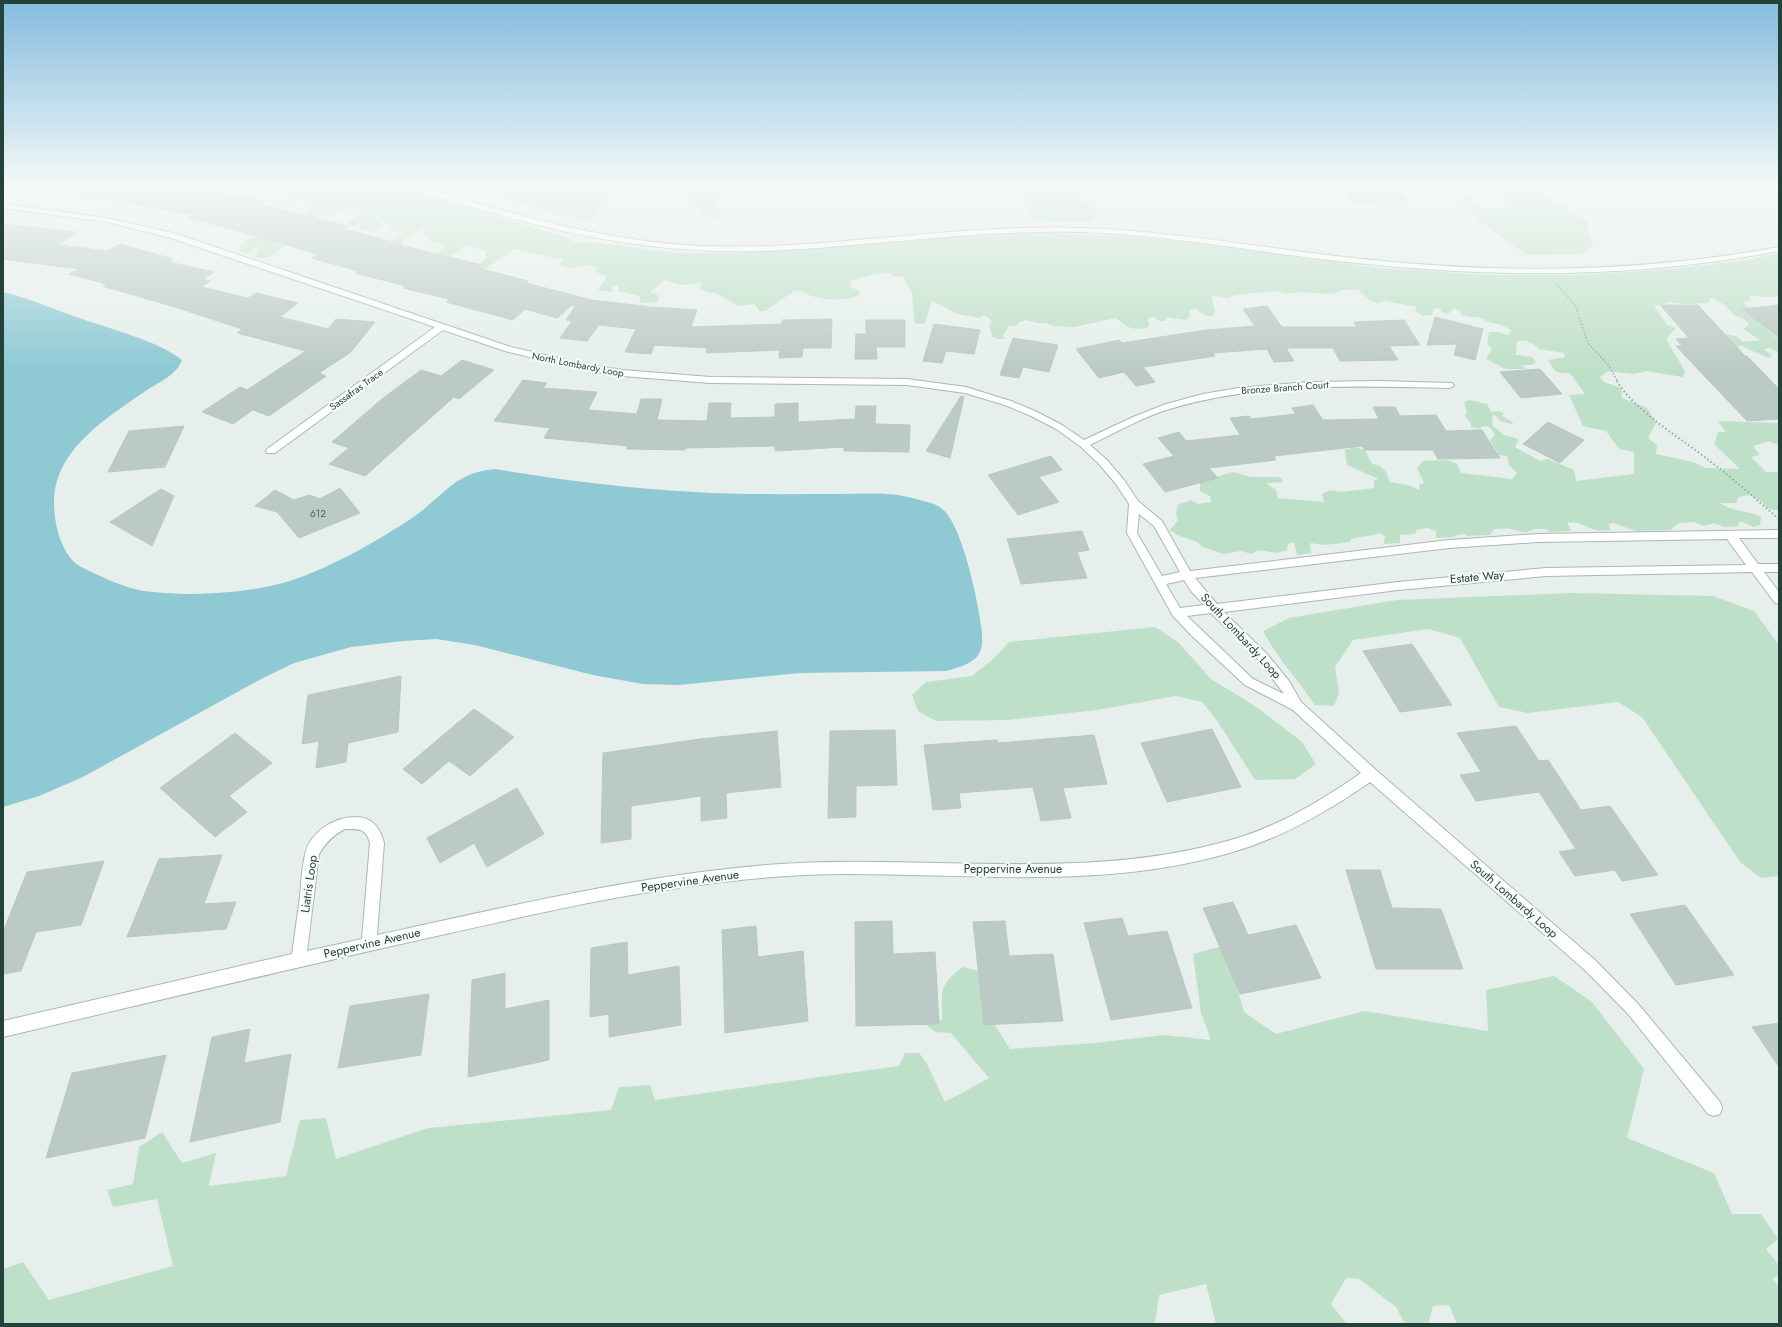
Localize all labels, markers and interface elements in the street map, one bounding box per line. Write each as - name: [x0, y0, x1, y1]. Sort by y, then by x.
- street label: North Lombardy Loop: [531, 348, 625, 381]
- street label: Sassafras Trace: [326, 365, 386, 414]
- street label: Bronze Branch Court: [1241, 377, 1330, 398]
- house number: 612: [310, 506, 326, 521]
- street label: Estate Way: [1449, 566, 1506, 588]
- street label: South Lombardy Loop: [1196, 589, 1286, 683]
- street label: Liatris Loop: [296, 854, 322, 914]
- street label: South Lombardy Loop: [1466, 856, 1562, 942]
- street label: Peppervine Avenue: [964, 860, 1062, 878]
- street label: Peppervine Avenue: [640, 865, 740, 897]
- street label: Peppervine Avenue: [322, 923, 422, 963]

